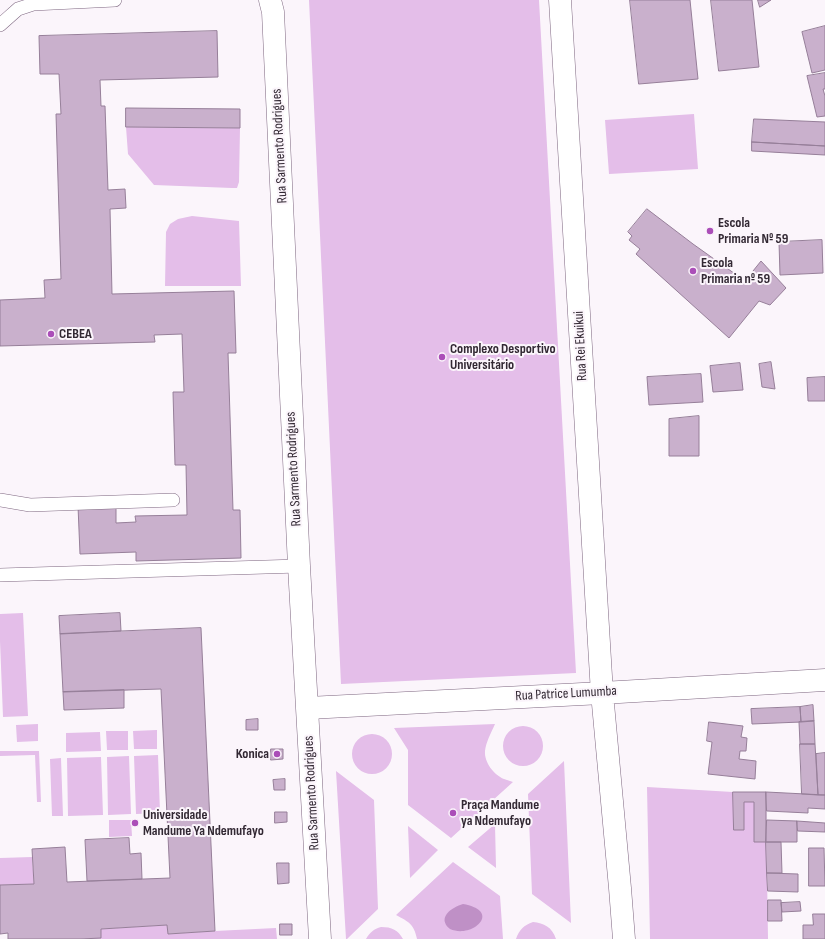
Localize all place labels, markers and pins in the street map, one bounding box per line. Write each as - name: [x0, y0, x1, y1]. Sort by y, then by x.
- place label: Escola Primaria Nº 59: [718, 215, 788, 248]
- marker: Escola Primaria Nº 59: [705, 226, 715, 236]
- place label: Escola Primaria nº 59: [701, 255, 770, 288]
- marker: Escola Primaria nº 59: [688, 266, 698, 276]
- place label: CEBEA: [59, 326, 92, 342]
- marker: CEBEA: [46, 329, 56, 339]
- place label: Complexo Desportivo Universitário: [450, 341, 556, 374]
- marker: Complexo Desportivo Universitário: [437, 352, 447, 362]
- place label: Konica: [236, 746, 269, 762]
- marker: Konica: [272, 749, 282, 759]
- place label: Praça Mandume ya Ndemufayo: [461, 797, 539, 830]
- place label: Universidade Mandume Ya Ndemufayo: [143, 807, 264, 840]
- marker: Praça Mandume ya Ndemufayo: [448, 808, 458, 818]
- marker: Universidade Mandume Ya Ndemufayo: [130, 818, 140, 828]

